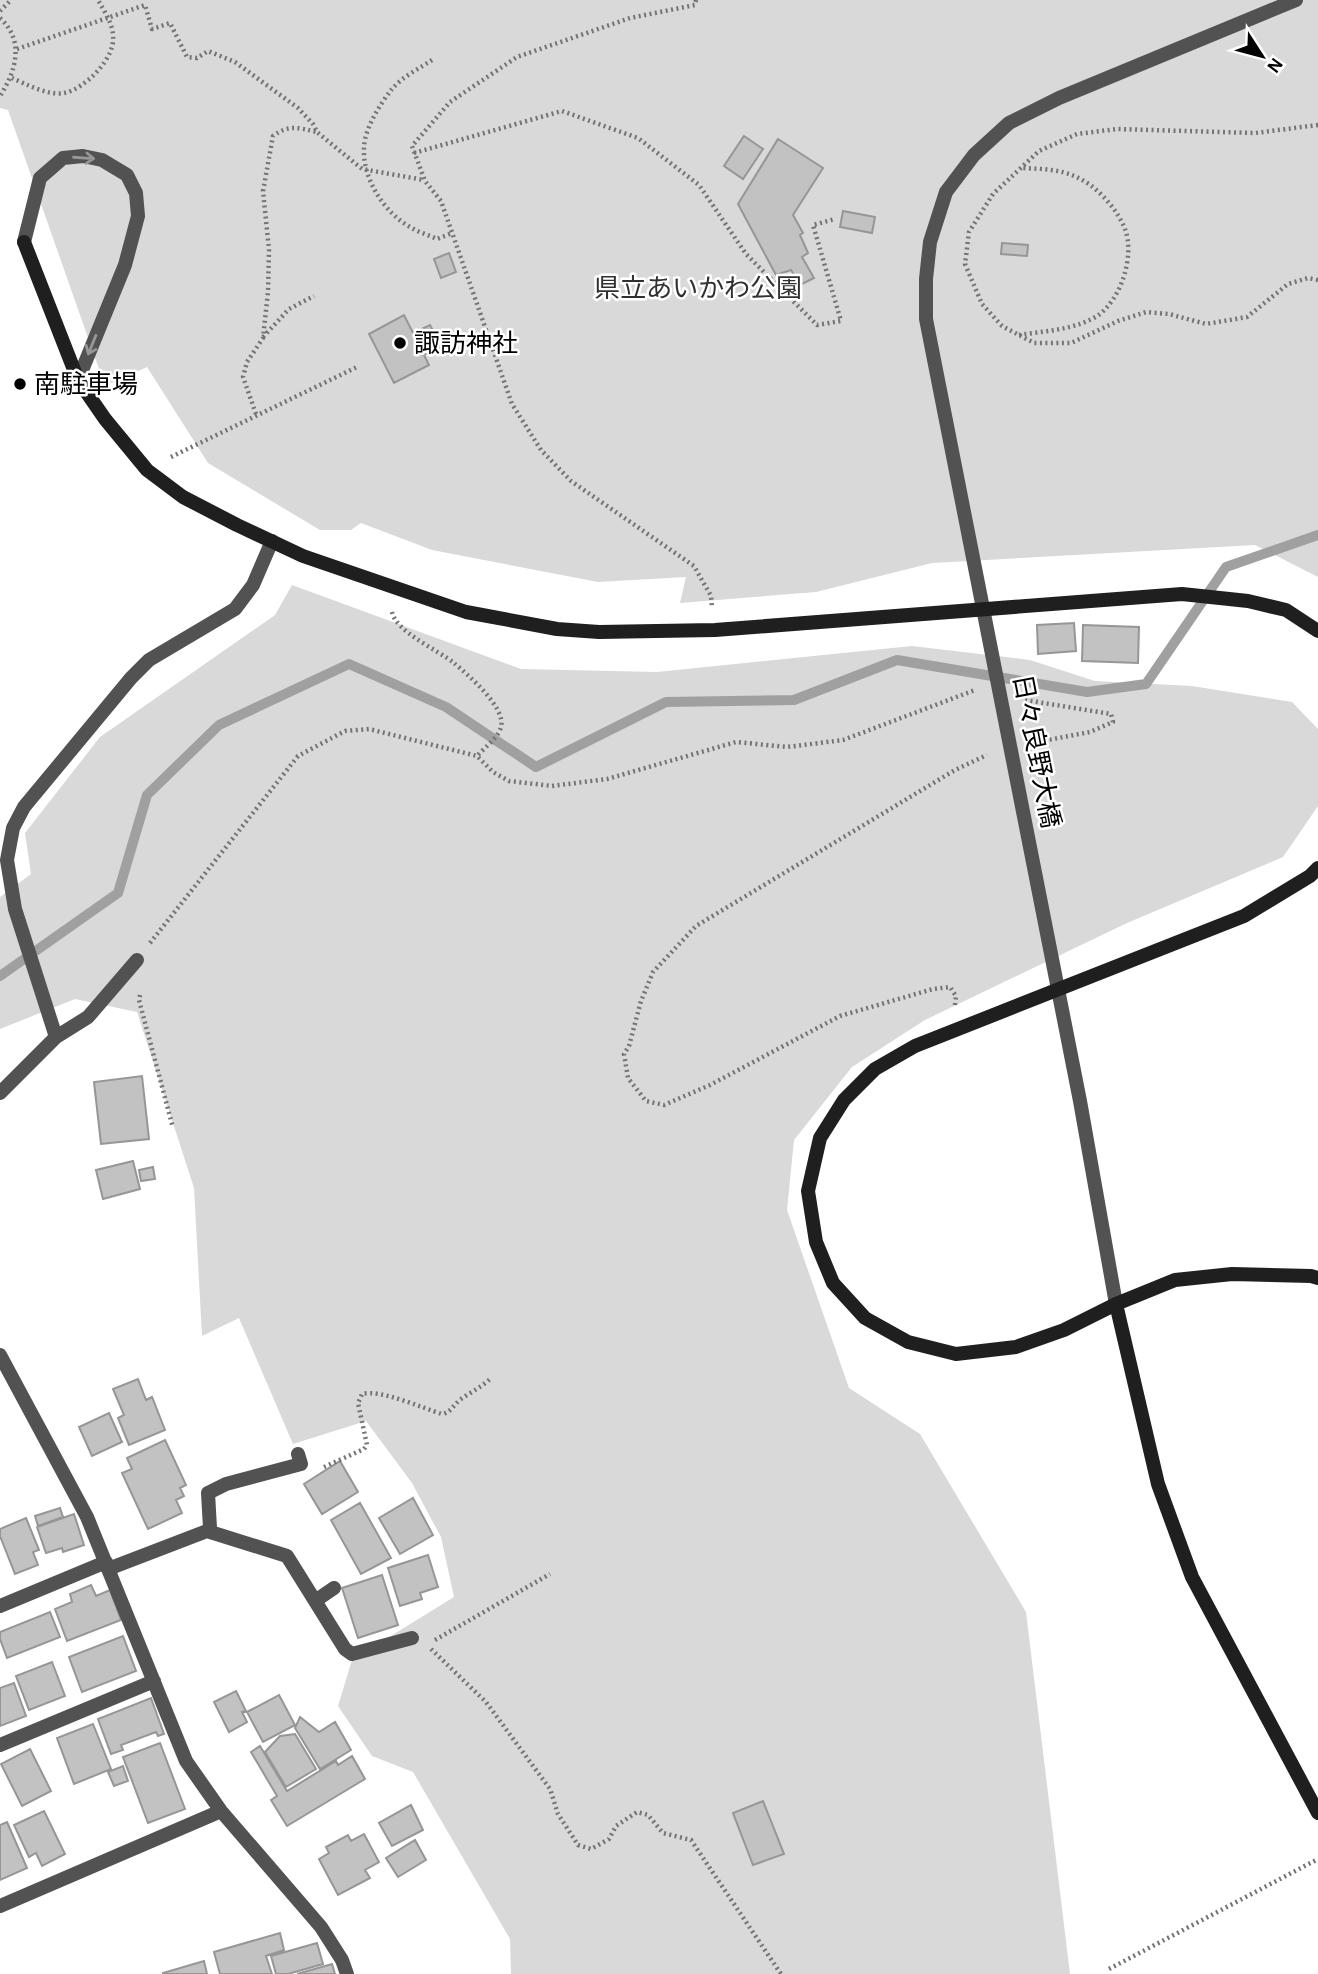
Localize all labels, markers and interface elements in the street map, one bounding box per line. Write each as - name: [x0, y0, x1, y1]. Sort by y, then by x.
- north arrow: [1227, 21, 1297, 91]
- text: N: [1263, 54, 1286, 76]
- one-way arrow: [72, 152, 95, 165]
- park label: 県立あいかわ公園: [594, 274, 802, 302]
- place label: 諏訪神社: [414, 330, 518, 357]
- one-way arrow: [85, 333, 98, 355]
- marker: 諏訪神社: [392, 335, 408, 351]
- place label: 南駐車場: [34, 370, 138, 398]
- marker: 南駐車場: [12, 376, 28, 392]
- street label: 日々良野大橋: [1008, 672, 1065, 830]

